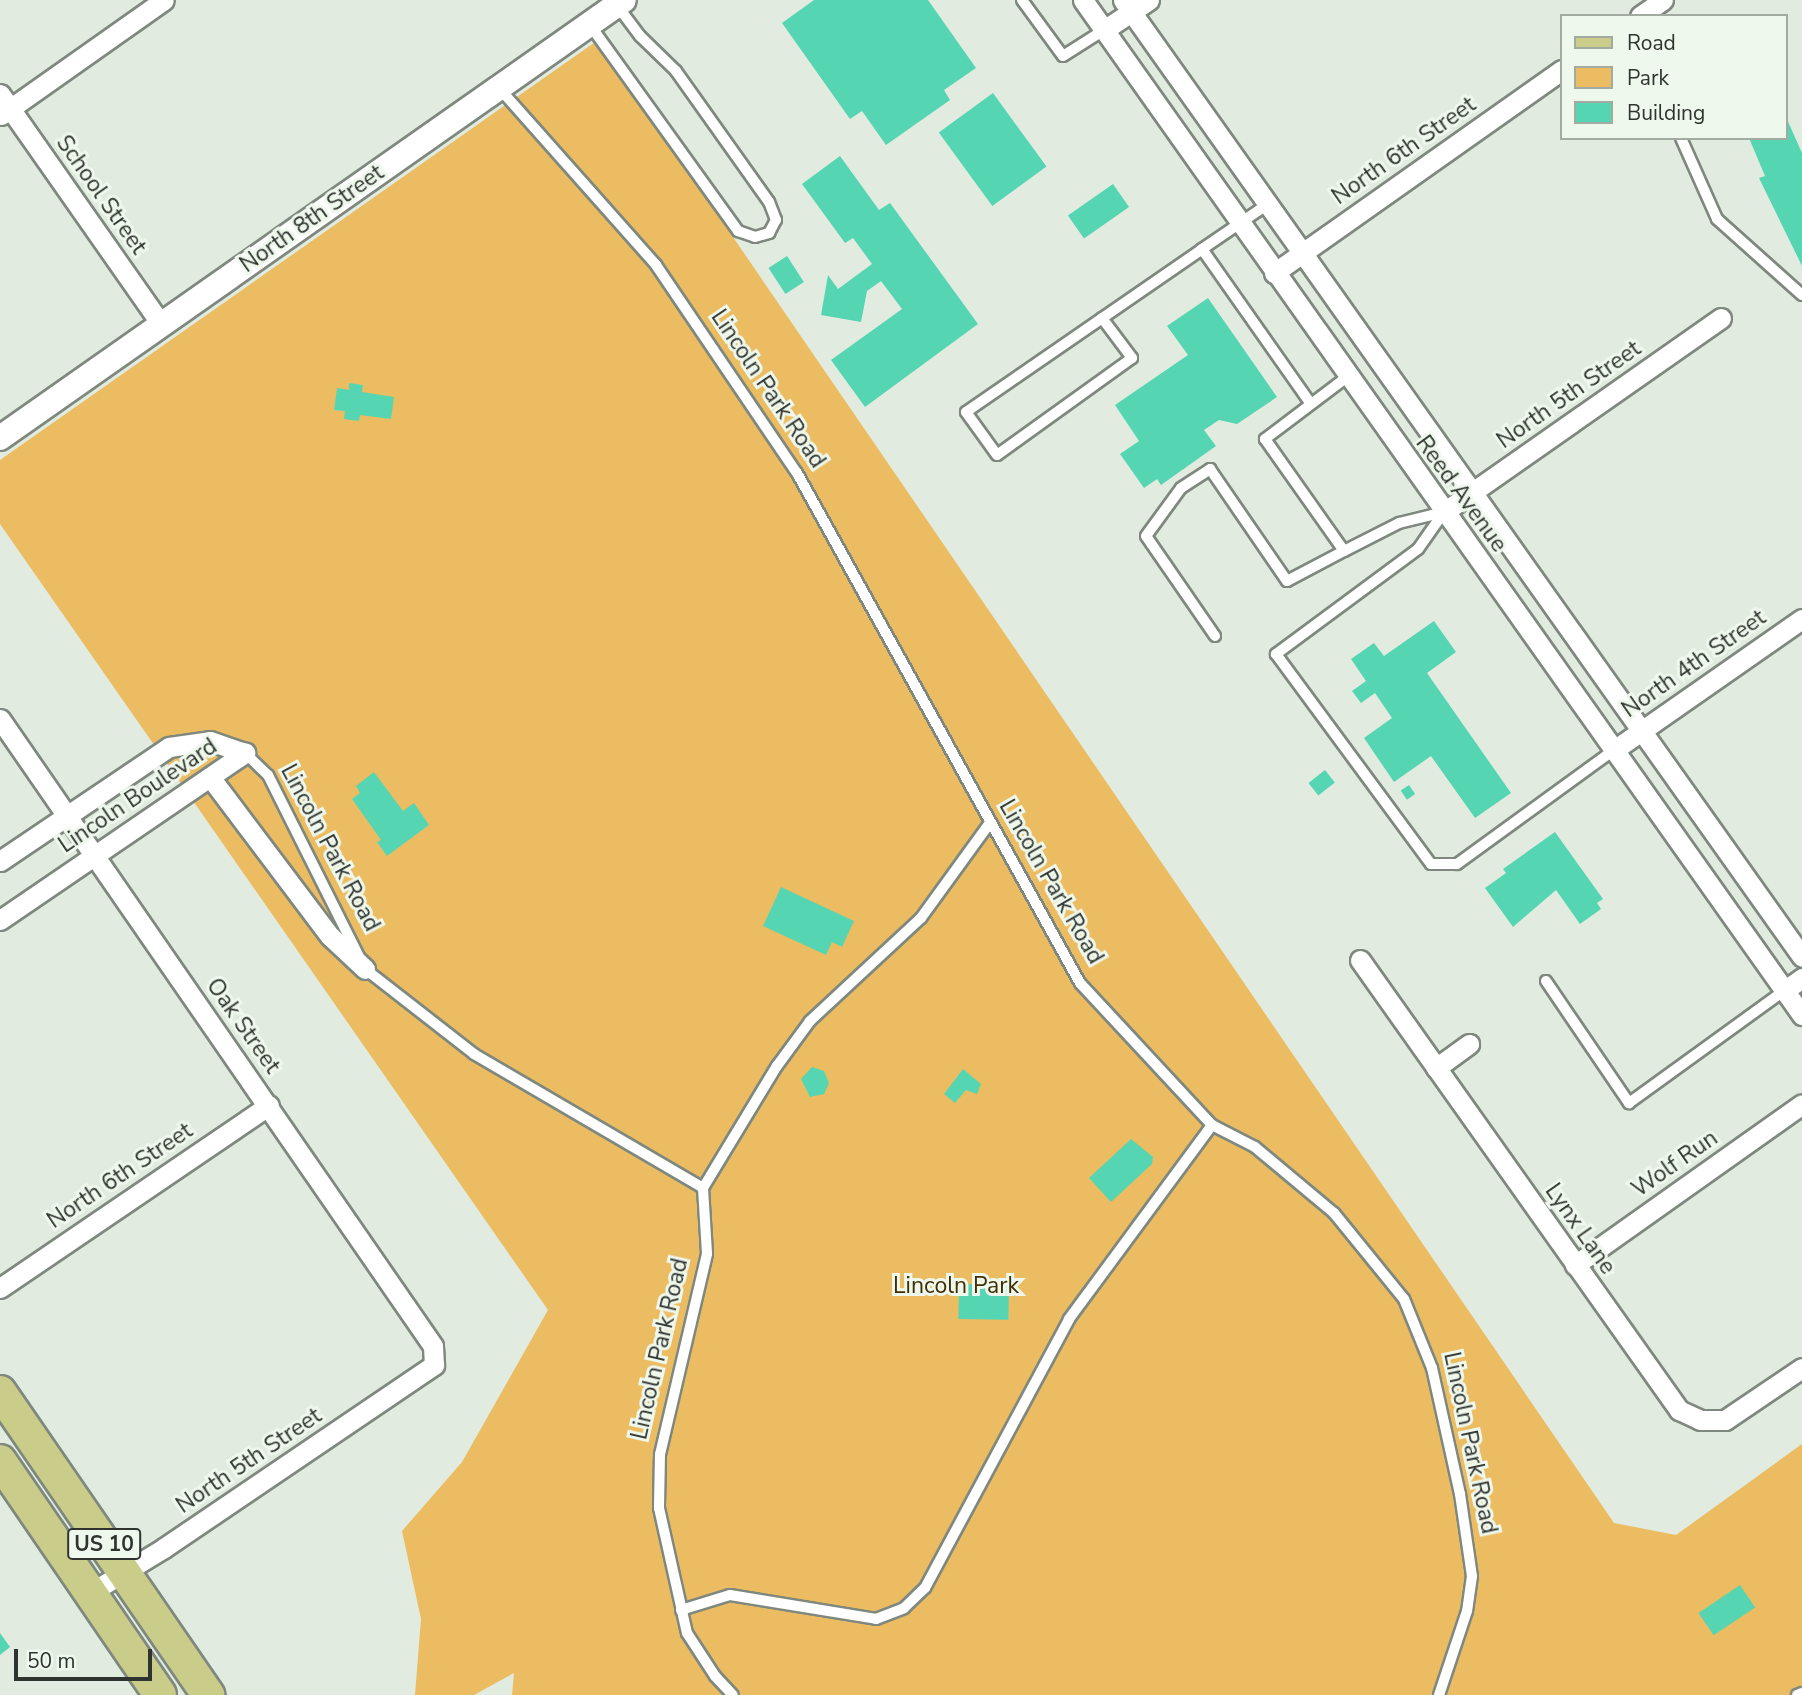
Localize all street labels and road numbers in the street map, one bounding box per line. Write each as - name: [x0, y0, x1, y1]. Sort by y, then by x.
- street label: North 6th Street: [1327, 91, 1481, 211]
- street label: School Street: [50, 130, 152, 260]
- street label: North 8th Street: [235, 159, 389, 279]
- street label: Lincoln Park Road: [705, 305, 831, 473]
- street label: North 5th Street: [1492, 335, 1646, 455]
- street label: Reed Avenue: [1410, 430, 1512, 558]
- street label: North 4th Street: [1617, 604, 1771, 724]
- street label: Lincoln Boulevard: [54, 733, 222, 859]
- street label: Lincoln Park Road: [274, 760, 386, 936]
- street label: Lincoln Park Road: [993, 795, 1109, 969]
- street label: Oak Street: [200, 973, 286, 1079]
- street label: North 6th Street: [42, 1117, 198, 1235]
- street label: Wolf Run: [1627, 1124, 1723, 1204]
- street label: Lynx Lane: [1539, 1178, 1621, 1280]
- street label: Lincoln Park Road: [626, 1256, 694, 1442]
- street label: Lincoln Park Road: [1437, 1350, 1503, 1536]
- street label: North 5th Street: [171, 1402, 327, 1520]
- road number: US 10: [66, 1526, 142, 1562]

